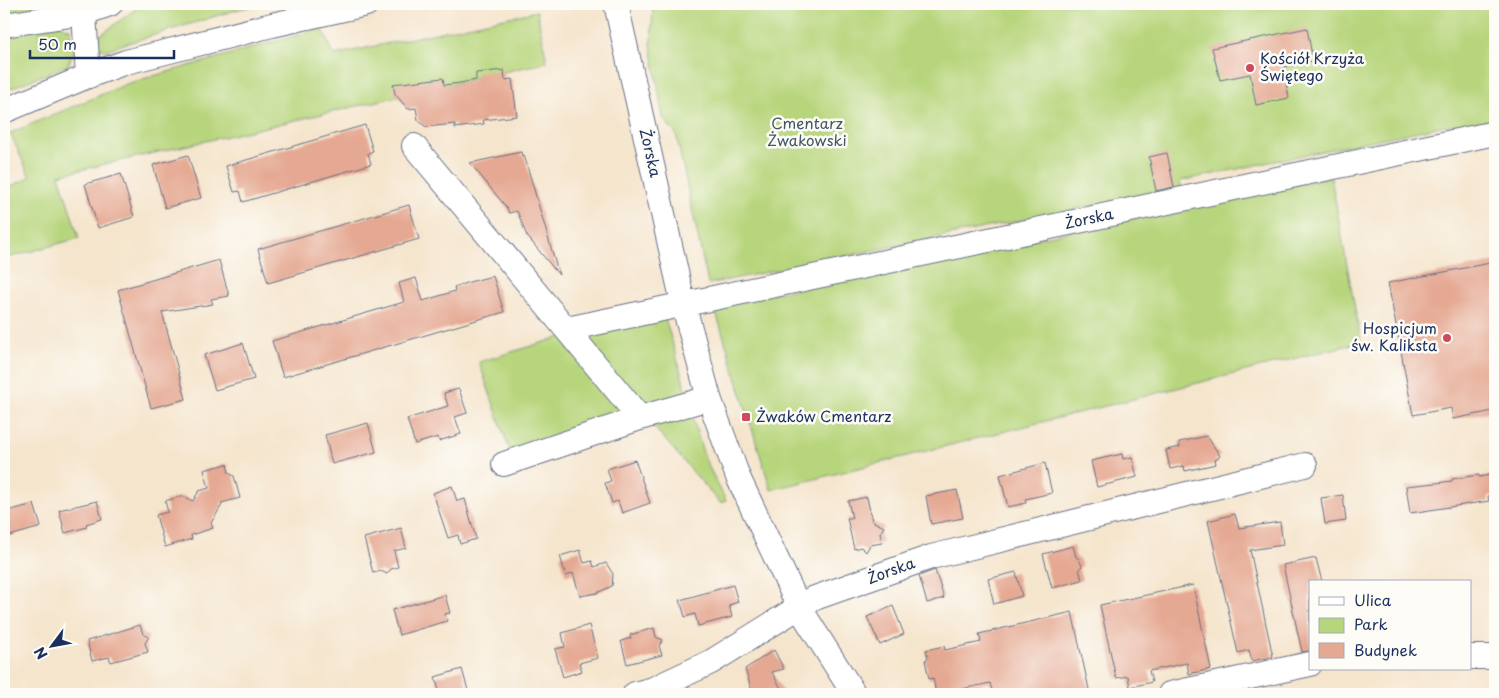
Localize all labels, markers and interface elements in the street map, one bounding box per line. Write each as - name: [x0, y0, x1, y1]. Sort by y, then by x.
- scale bar: [30, 28, 174, 60]
- text: 50 m: [38, 32, 77, 55]
- place label: Kościół Krzyża Świętego: [1260, 46, 1365, 86]
- marker: Kościół Krzyża Świętego: [1244, 62, 1256, 74]
- park label: Cmentarz Żwakowski: [767, 111, 847, 151]
- street label: Żorska: [635, 126, 668, 180]
- street label: Żorska: [1062, 201, 1116, 234]
- place label: Hospicjum św. Kaliksta: [1351, 316, 1437, 356]
- marker: Hospicjum św. Kaliksta: [1441, 332, 1453, 344]
- place label: Żwaków Cmentarz: [756, 404, 891, 427]
- marker: Żwaków Cmentarz: [740, 411, 752, 423]
- street label: Żorska: [863, 550, 918, 589]
- legend: [1309, 580, 1472, 670]
- text: Ulica: [1354, 588, 1392, 611]
- text: Park: [1354, 612, 1388, 635]
- north arrow: [28, 620, 78, 670]
- text: Budynek: [1354, 638, 1417, 661]
- text: N: [29, 643, 52, 663]

